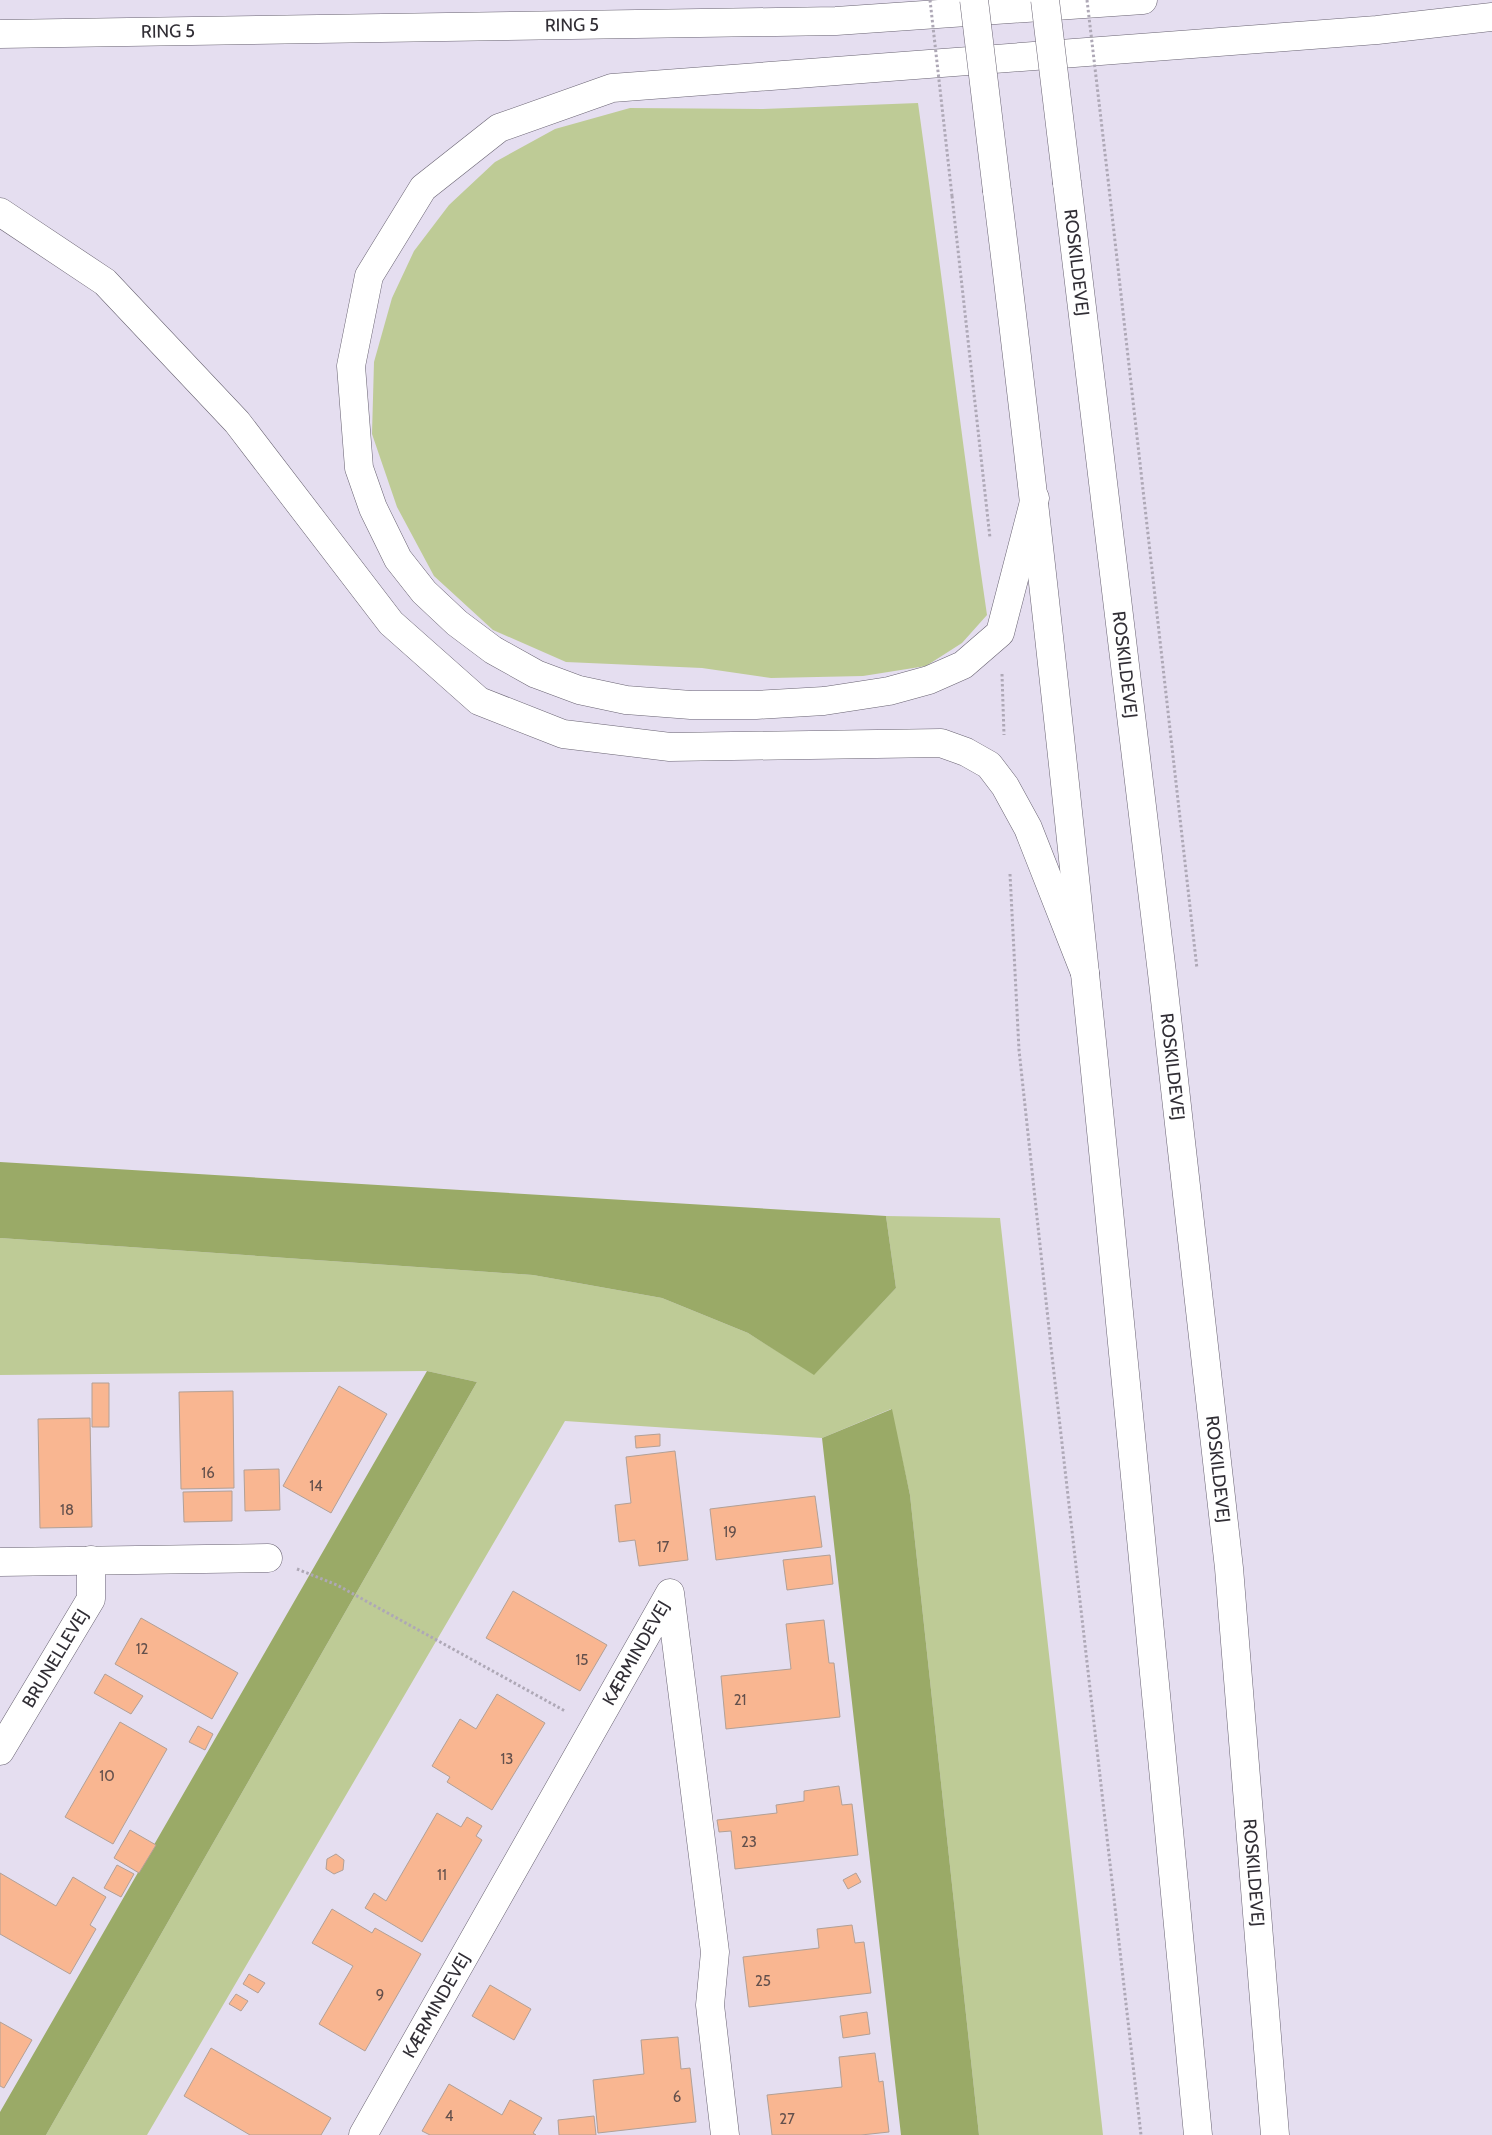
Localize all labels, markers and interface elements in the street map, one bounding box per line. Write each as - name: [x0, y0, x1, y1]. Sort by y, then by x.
- street label: RING 5: [545, 14, 599, 37]
- street label: RING 5: [141, 20, 195, 43]
- street label: ROSKILDEVEJ: [1059, 208, 1094, 317]
- street label: ROSKILDEVEJ: [1108, 610, 1142, 719]
- street label: ROSKILDEVEJ: [1156, 1012, 1190, 1121]
- street label: ROSKILDEVEJ: [1201, 1414, 1235, 1524]
- house number: 16: [201, 1464, 215, 1482]
- house number: 14: [309, 1477, 323, 1495]
- house number: 18: [60, 1501, 74, 1519]
- house number: 19: [723, 1523, 737, 1541]
- house number: 17: [657, 1538, 670, 1556]
- street label: KÆRMINDEVEJ: [598, 1597, 674, 1709]
- street label: BRUNELLEVEJ: [18, 1605, 93, 1712]
- house number: 12: [136, 1640, 149, 1658]
- house number: 15: [575, 1651, 589, 1669]
- house number: 21: [734, 1691, 746, 1709]
- house number: 13: [500, 1750, 514, 1768]
- house number: 10: [99, 1767, 115, 1785]
- street label: ROSKILDEVEJ: [1238, 1818, 1269, 1927]
- house number: 23: [741, 1833, 757, 1851]
- house number: 11: [437, 1866, 447, 1884]
- street label: KÆRMINDEVEJ: [398, 1949, 475, 2062]
- house number: 25: [755, 1972, 771, 1990]
- house number: 9: [376, 1986, 384, 2004]
- house number: 6: [673, 2088, 681, 2106]
- house number: 4: [445, 2107, 454, 2125]
- house number: 27: [779, 2110, 795, 2128]

